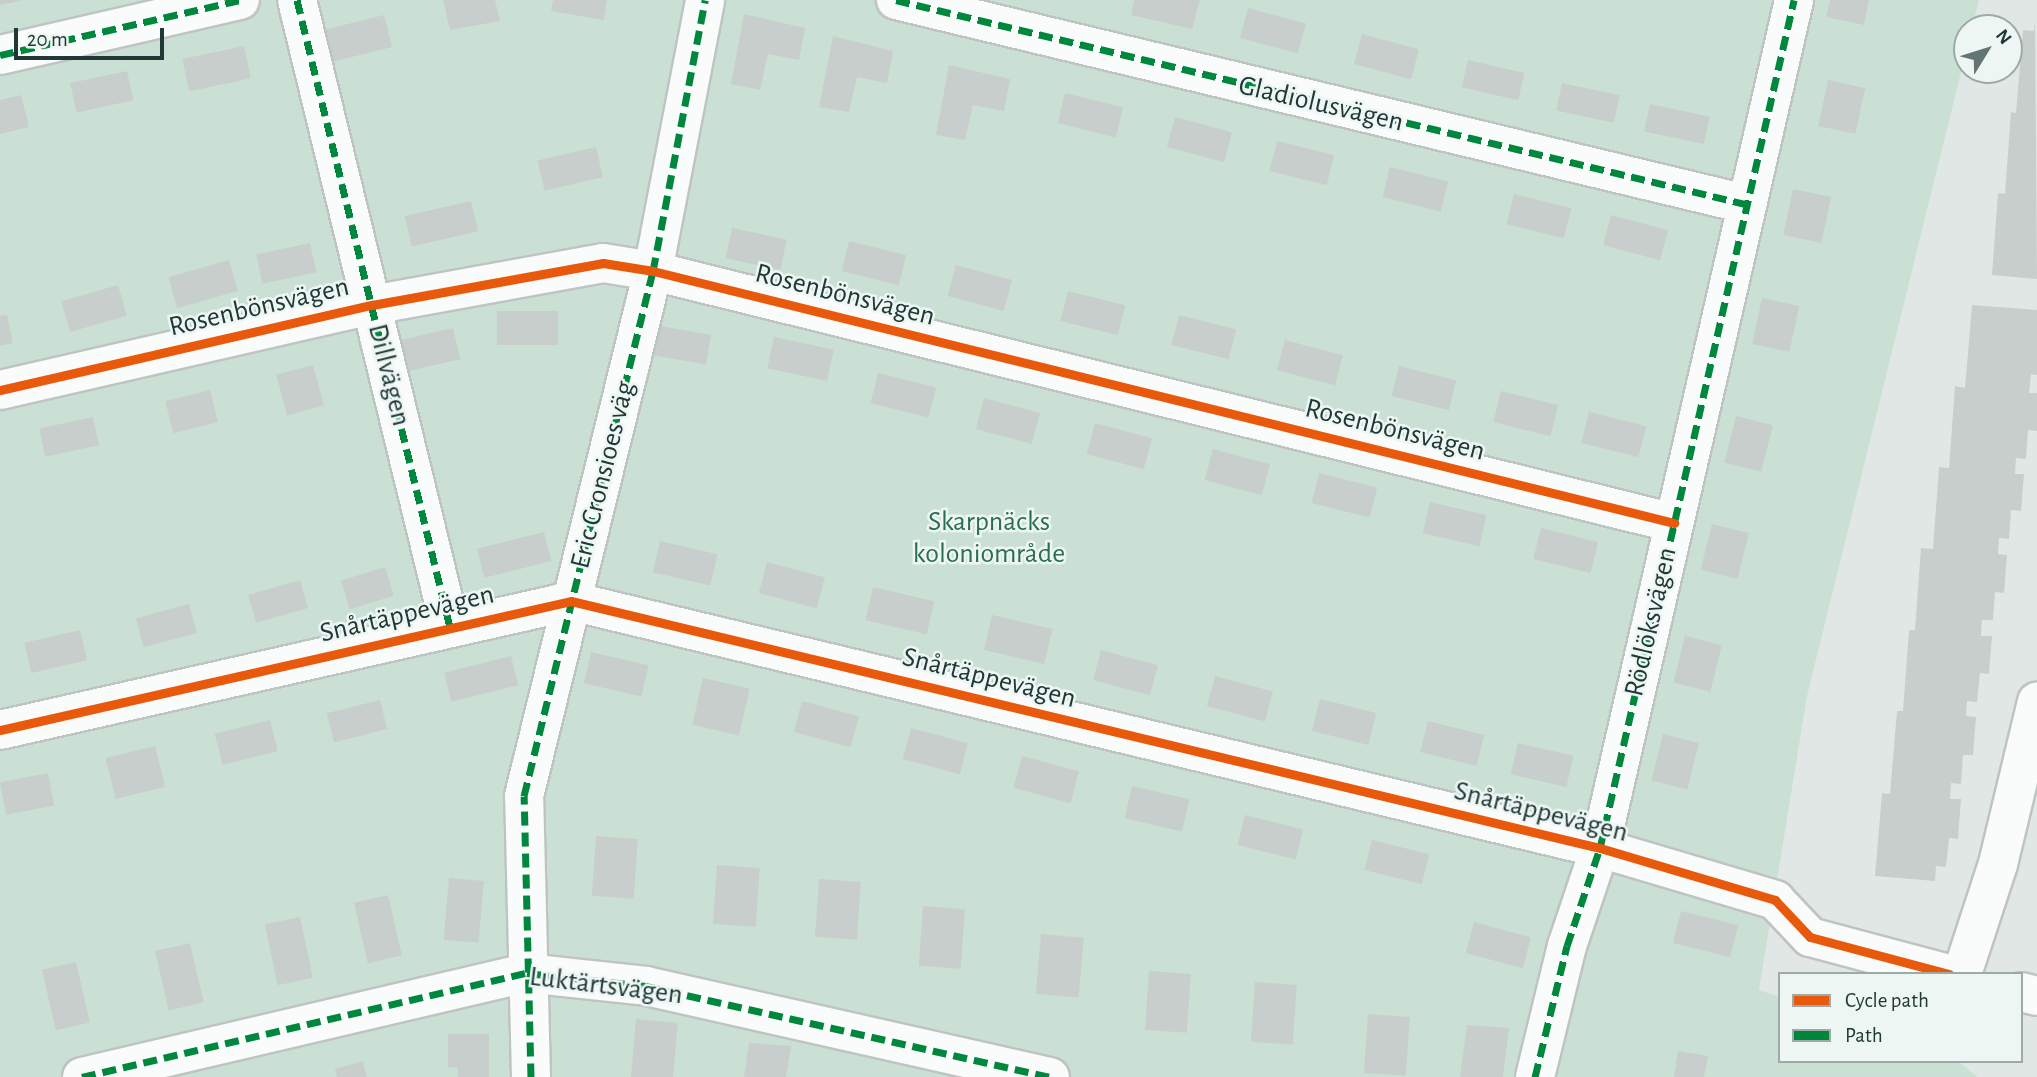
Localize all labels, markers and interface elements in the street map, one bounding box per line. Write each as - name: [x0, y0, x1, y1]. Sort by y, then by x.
- scale bar: [18, 14, 168, 58]
- north arrow: [1953, 14, 2023, 84]
- text: N: [1992, 26, 2015, 48]
- text: 20 m: [27, 29, 68, 50]
- street label: Gladiolusvägen: [1235, 69, 1407, 139]
- street label: Rosenbönsvägen: [752, 256, 938, 334]
- street label: Rosenbönsvägen: [166, 270, 352, 344]
- street label: Dillvägen: [360, 320, 418, 430]
- street label: Eric Cronsioes väg: [563, 378, 643, 572]
- street label: Rosenbönsvägen: [1302, 391, 1488, 469]
- park label: Skarpnäcks koloniområde: [913, 505, 1065, 571]
- street label: Rödlöksvägen: [1618, 544, 1684, 700]
- street label: Snårtäppevägen: [317, 578, 497, 650]
- street label: Snårtäppevägen: [899, 640, 1079, 716]
- street label: Snårtäppevägen: [1451, 774, 1631, 850]
- street label: Luktärtsvägen: [528, 960, 684, 1012]
- legend: [1778, 972, 2023, 1063]
- text: Cycle path: [1845, 990, 1929, 1011]
- text: Path: [1845, 1025, 1883, 1046]

